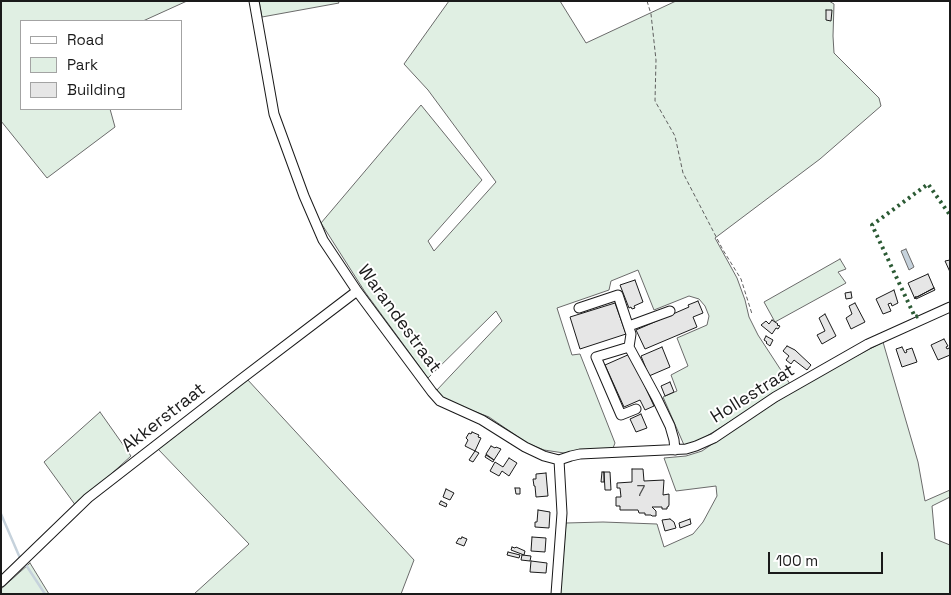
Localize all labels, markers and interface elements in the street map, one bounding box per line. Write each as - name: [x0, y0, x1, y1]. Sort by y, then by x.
- legend: [20, 20, 182, 110]
- text: Road: [67, 30, 104, 49]
- text: Park: [67, 55, 98, 74]
- text: Building: [67, 80, 126, 99]
- street label: Warandestraat: [353, 261, 445, 377]
- street label: Hollestraat: [707, 360, 799, 428]
- street label: Akkerstraat: [118, 379, 210, 457]
- house number: 7: [637, 483, 645, 501]
- scale bar: [771, 542, 886, 574]
- text: 100 m: [776, 551, 818, 570]

